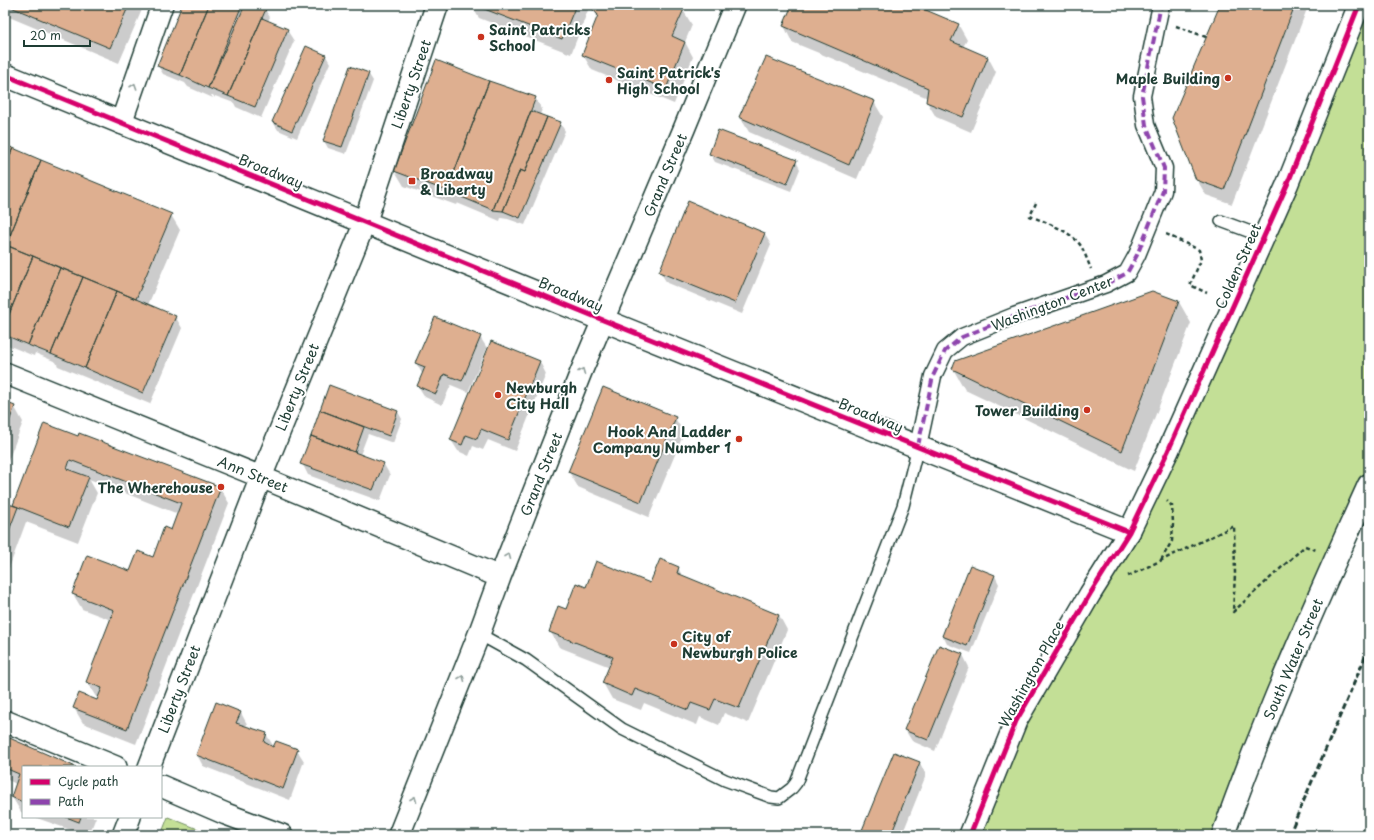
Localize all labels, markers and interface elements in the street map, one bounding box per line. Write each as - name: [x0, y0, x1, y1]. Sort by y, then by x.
- place label: Saint Patricks School: [489, 19, 591, 56]
- scale bar: [24, 22, 90, 48]
- text: 20 m: [30, 26, 61, 44]
- marker: Saint Patricks School: [476, 32, 486, 42]
- street label: Liberty Street: [386, 36, 436, 131]
- place label: Saint Patrick's High School: [617, 62, 721, 99]
- place label: Maple Building: [1116, 68, 1220, 89]
- marker: Maple Building: [1223, 73, 1233, 83]
- marker: Saint Patrick's High School: [604, 75, 614, 85]
- one-way arrow: [129, 82, 138, 89]
- street label: Grand Street: [638, 130, 692, 220]
- street label: Broadway: [235, 148, 307, 194]
- place label: Broadway & Liberty: [420, 163, 493, 200]
- marker: Broadway & Liberty: [407, 176, 417, 186]
- street label: Сolden Street: [1210, 219, 1266, 312]
- street label: Washington Center: [988, 270, 1116, 336]
- street label: Broadway: [535, 271, 607, 317]
- street label: Liberty Street: [270, 340, 324, 434]
- one-way arrow: [577, 367, 585, 375]
- place label: Newburgh City Hall: [506, 377, 577, 414]
- marker: Newburgh City Hall: [493, 390, 503, 400]
- street label: Broadway: [835, 392, 907, 438]
- place label: Tower Building: [975, 400, 1079, 421]
- marker: Tower Building: [1082, 405, 1092, 415]
- place label: Hook And Ladder Company Number 1: [593, 421, 732, 458]
- street label: Grand Street: [515, 429, 567, 519]
- marker: Hook And Ladder Company Number 1: [734, 434, 744, 444]
- street label: Ann Street: [215, 450, 292, 498]
- place label: The Wherehouse: [98, 477, 213, 498]
- marker: The Wherehouse: [216, 482, 226, 492]
- one-way arrow: [503, 553, 511, 560]
- street label: South Water Street: [1258, 595, 1328, 723]
- street label: Washington Place: [993, 617, 1069, 731]
- place label: City of Newburgh Police: [682, 626, 798, 663]
- marker: City of Newburgh Police: [669, 639, 679, 649]
- street label: Liberty Street: [153, 642, 206, 736]
- one-way arrow: [457, 674, 465, 681]
- legend: [22, 766, 162, 818]
- text: Cycle path: [58, 772, 119, 790]
- text: Path: [58, 792, 84, 810]
- one-way arrow: [409, 795, 417, 802]

